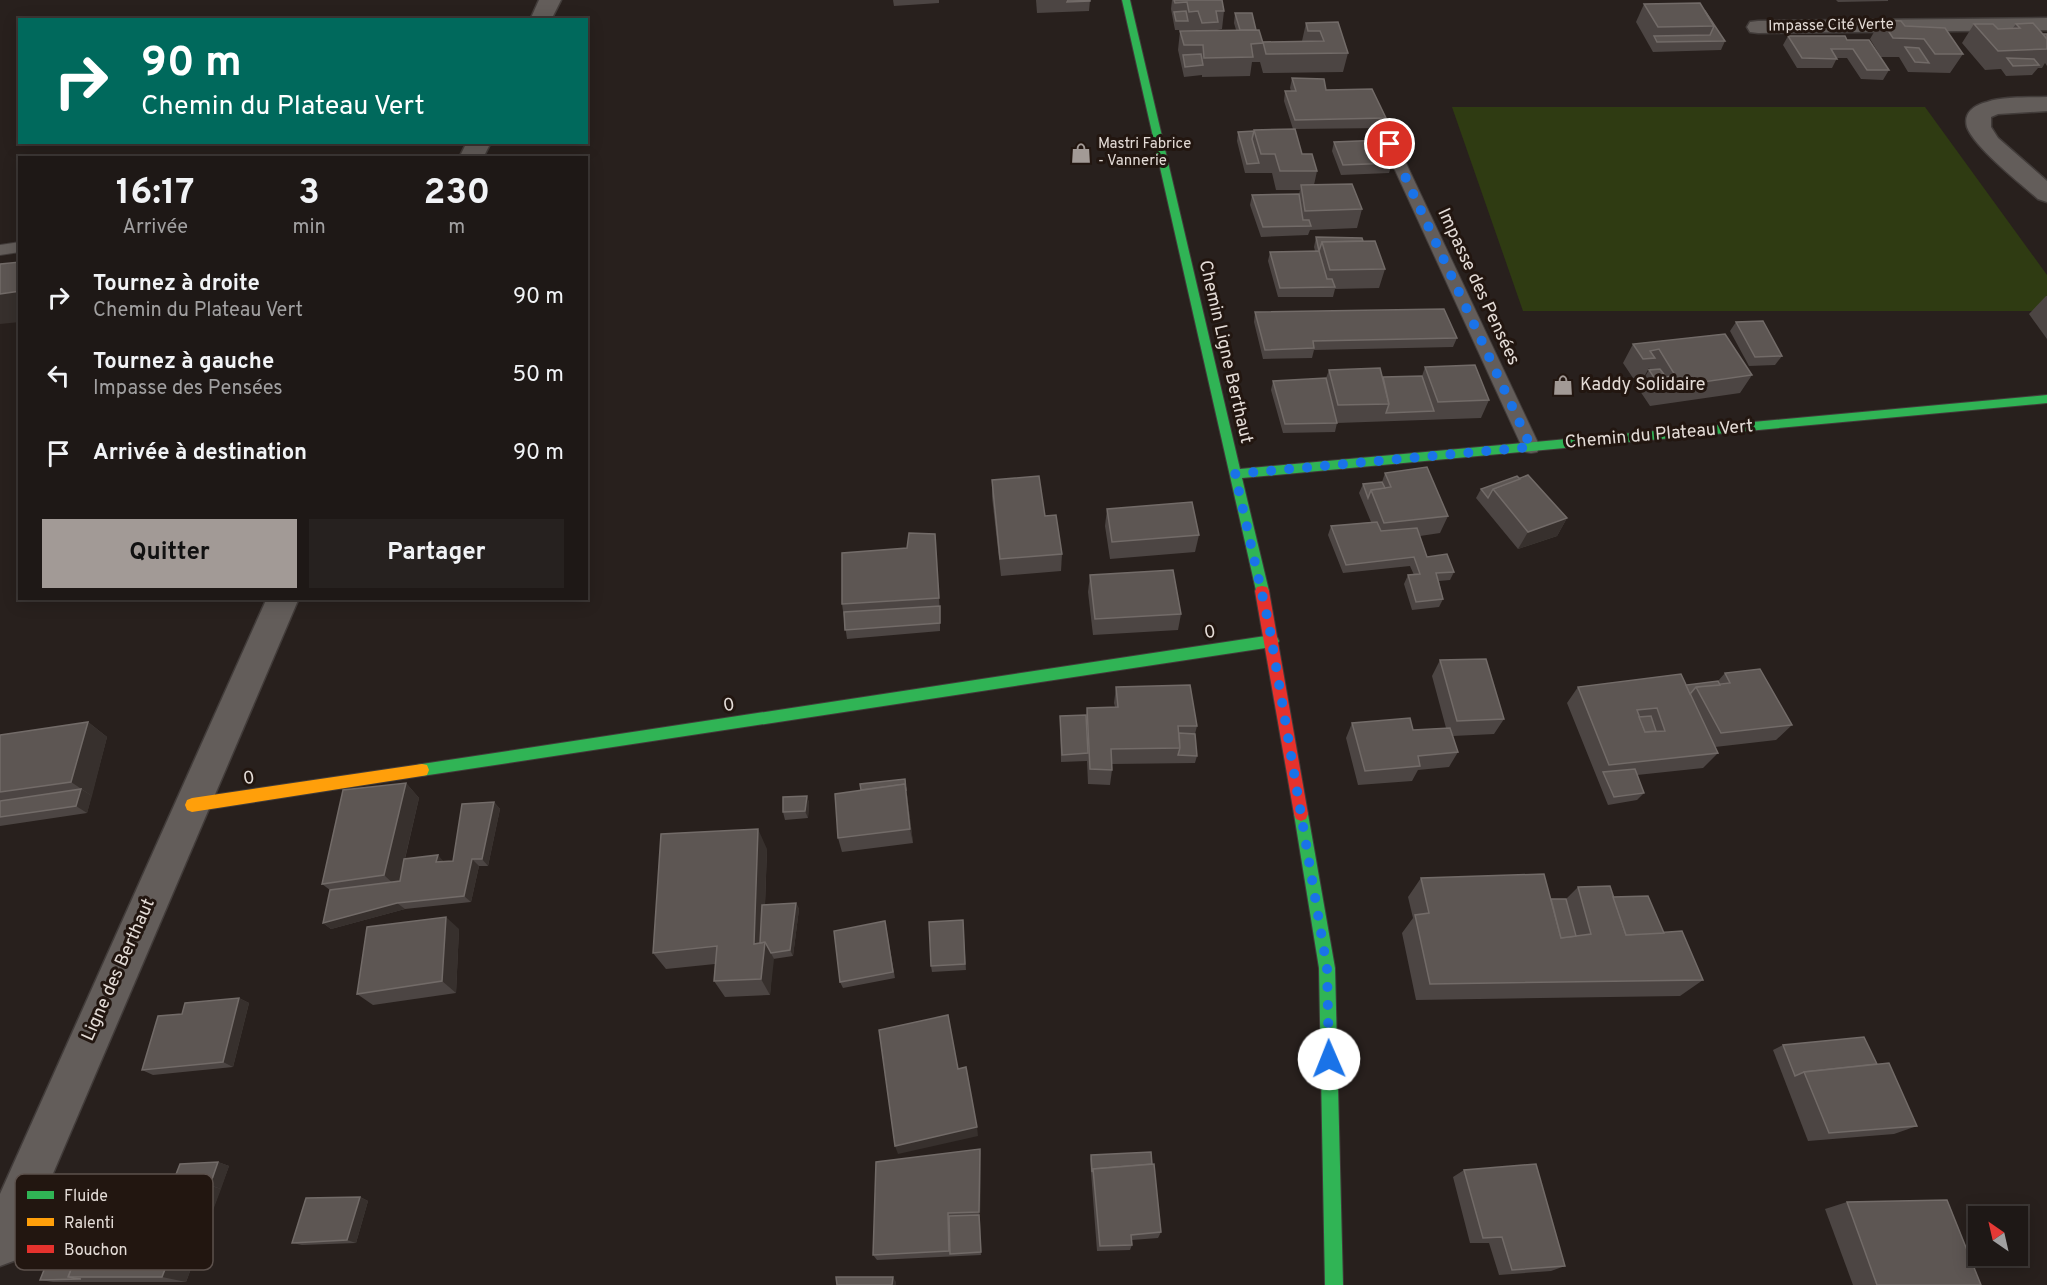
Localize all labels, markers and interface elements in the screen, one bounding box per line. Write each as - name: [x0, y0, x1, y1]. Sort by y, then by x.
- street label: Impasse Cité Verte: [1768, 15, 1894, 37]
- text: 90 m: [141, 38, 242, 91]
- icon: right: [42, 42, 120, 120]
- text: Chemin du Plateau Vert: [141, 90, 425, 124]
- pin: [1364, 118, 1415, 169]
- icon: arrive: [1373, 127, 1406, 160]
- place label: Mastri Fabrice - Vannerie: [1098, 135, 1191, 171]
- shop icon: Mastri Fabrice - Vannerie: [1069, 141, 1093, 165]
- text: 16:17: [116, 171, 195, 217]
- text: 3: [298, 171, 320, 217]
- text: 230: [423, 171, 490, 217]
- street label: Impasse des Pensées: [1432, 205, 1524, 369]
- text: Arrivée: [122, 215, 188, 241]
- text: min: [292, 215, 326, 241]
- text: m: [448, 215, 465, 241]
- street label: Chemin Ligne Berthaut: [1193, 258, 1257, 446]
- text: Tournez à droite: [93, 271, 260, 298]
- icon: right: [42, 281, 75, 314]
- text: 90 m: [513, 284, 564, 311]
- text: Chemin du Plateau Vert: [93, 298, 303, 324]
- text: Tournez à gauche: [93, 349, 274, 376]
- icon: left: [42, 359, 75, 392]
- text: 50 m: [512, 362, 564, 389]
- shop icon: Kaddy Solidaire: [1551, 373, 1575, 397]
- place label: Kaddy Solidaire: [1580, 374, 1706, 397]
- text: Impasse des Pensées: [93, 376, 283, 402]
- street label: Chemin du Plateau Vert: [1564, 415, 1754, 455]
- icon: arrive: [42, 437, 75, 470]
- text: Arrivée à destination: [93, 440, 307, 467]
- text: 90 m: [513, 440, 564, 467]
- button: Quitter: [42, 519, 297, 588]
- button: Partager: [309, 519, 564, 588]
- street label: 0: [1202, 621, 1218, 645]
- street label: 0: [721, 694, 737, 718]
- street label: 0: [241, 767, 257, 791]
- street label: Ligne des Berthaut: [77, 895, 161, 1045]
- position arrow: [1297, 1027, 1361, 1091]
- legend: [15, 1174, 213, 1270]
- text: Fluide: [64, 1187, 108, 1207]
- north arrow: [1968, 1206, 2028, 1266]
- map controls: [1968, 1206, 2028, 1266]
- text: Ralenti: [64, 1214, 114, 1234]
- text: Bouchon: [64, 1241, 128, 1261]

